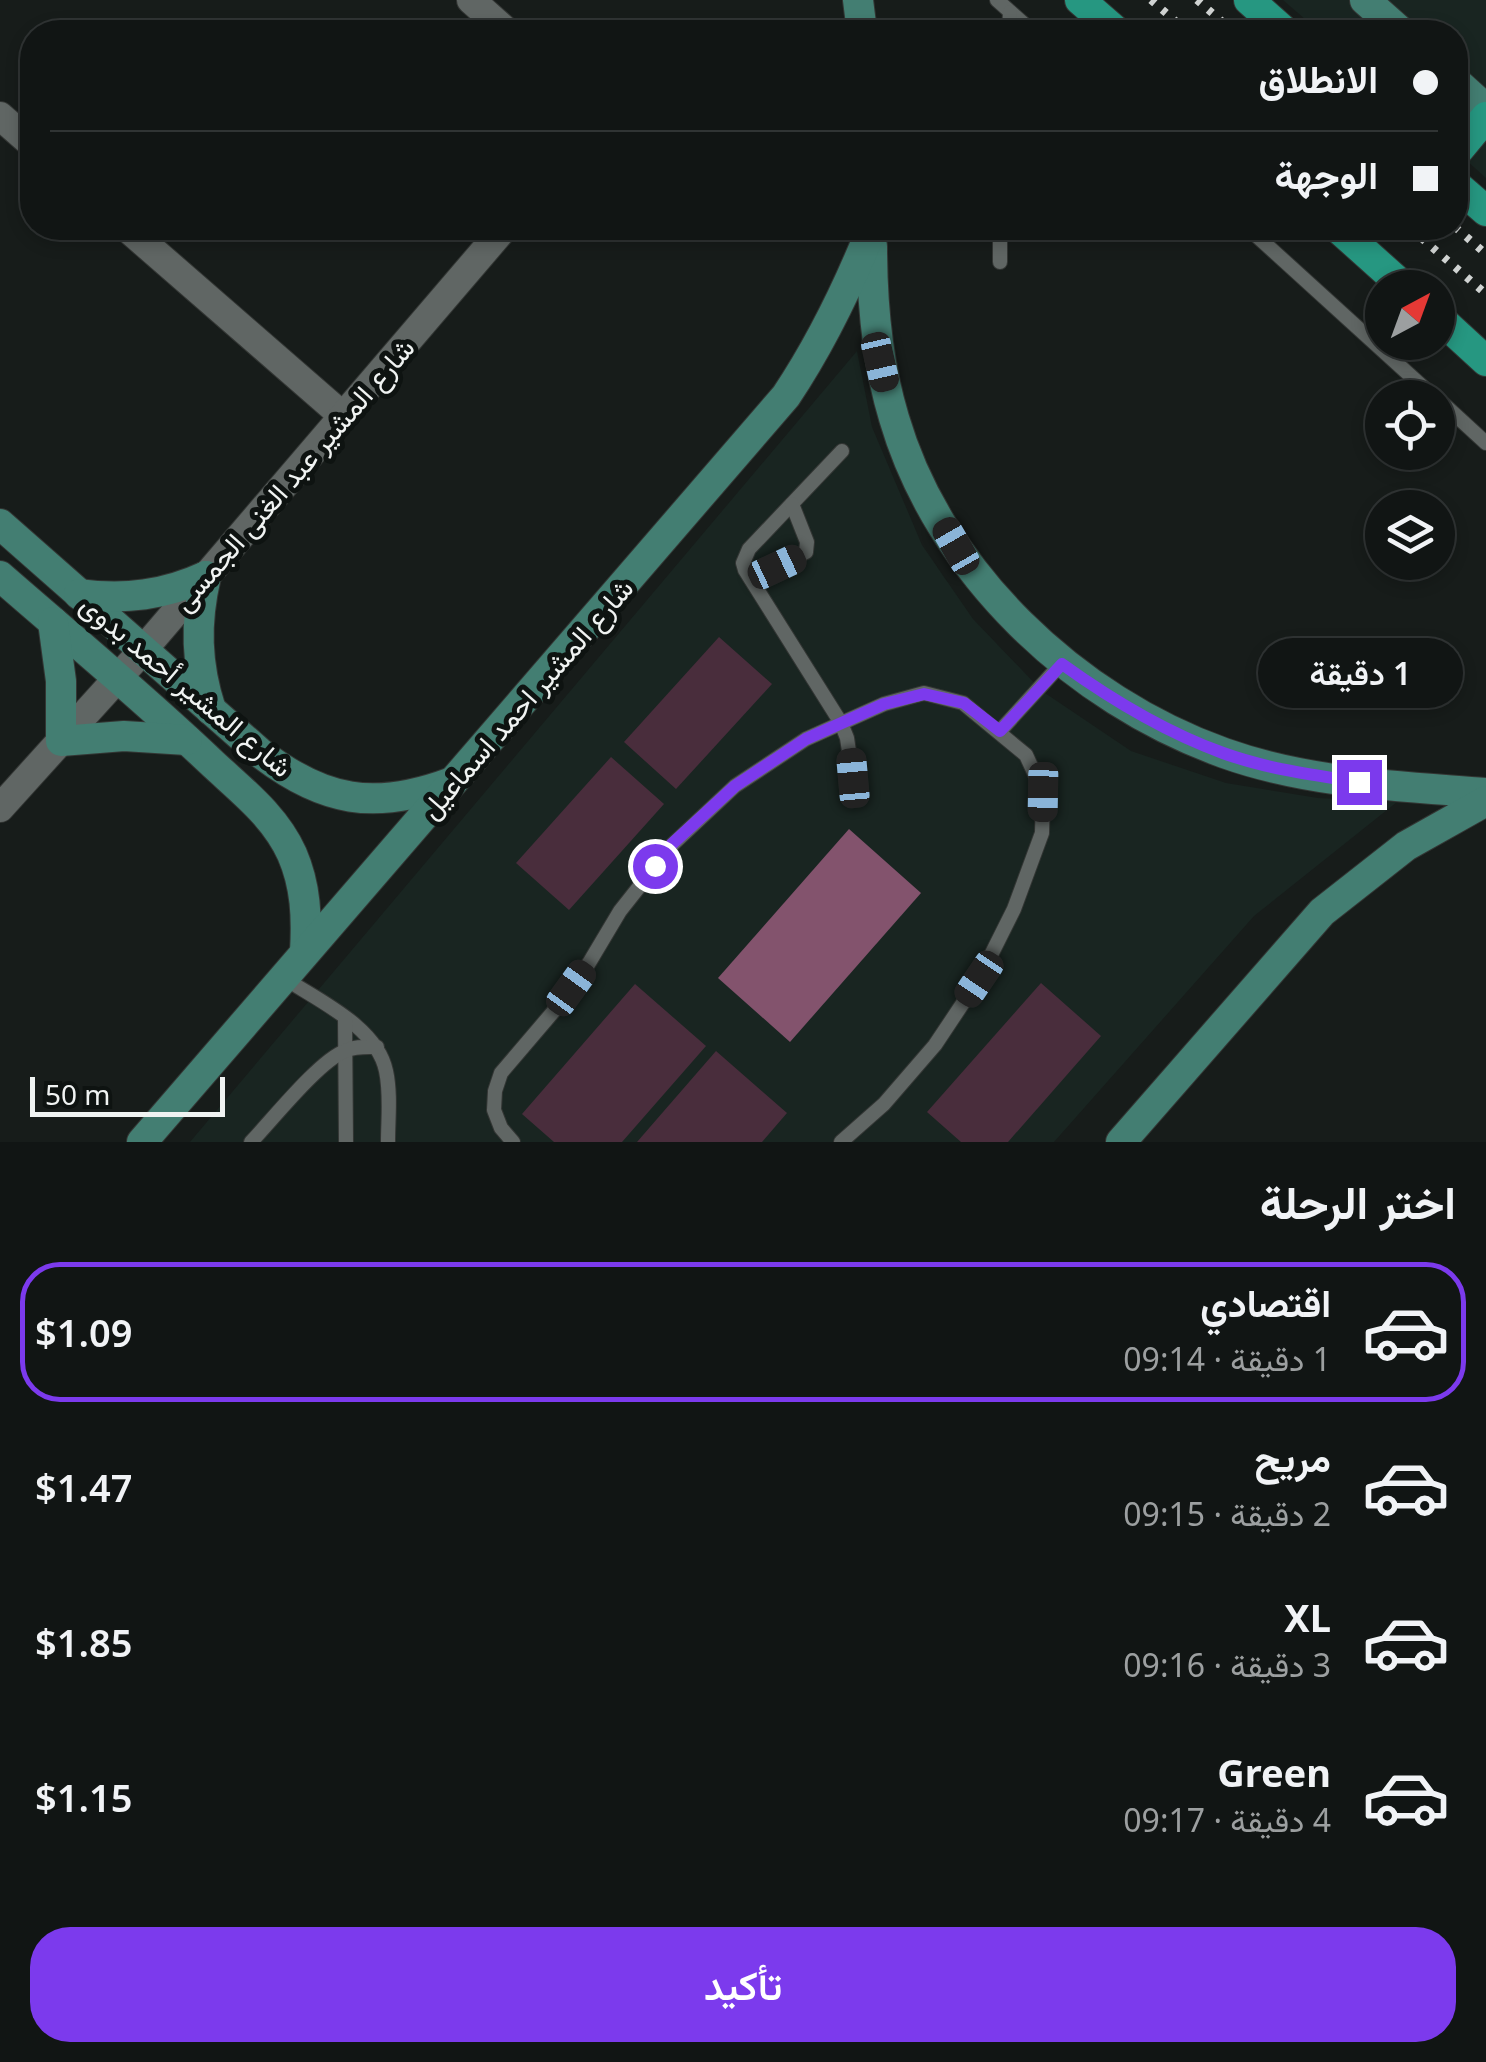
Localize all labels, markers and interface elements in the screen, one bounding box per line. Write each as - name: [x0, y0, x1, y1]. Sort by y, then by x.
- text: الانطلاق: [1259, 52, 1378, 104]
- text: الوجهة: [1275, 148, 1378, 200]
- north arrow: [1365, 270, 1455, 360]
- map controls: [1365, 270, 1455, 580]
- street label: شارع المشير عبد الغنى الجمسى: [164, 329, 423, 619]
- car: [859, 329, 901, 395]
- button: locate: [1365, 380, 1455, 470]
- button: layers: [1365, 490, 1455, 580]
- car: [928, 513, 984, 579]
- car: [743, 541, 811, 593]
- street label: شارع المشير احمد اسماعيل: [411, 570, 642, 827]
- street label: شارع المشير أحمد بدوى: [72, 585, 301, 786]
- callout: 1 دقيقة: [1256, 637, 1462, 707]
- text: 1 دقيقة: [1310, 651, 1411, 694]
- car: [835, 747, 871, 809]
- route end: [1337, 760, 1382, 805]
- car: [1027, 762, 1059, 822]
- route start: [633, 844, 678, 889]
- car: [950, 946, 1008, 1012]
- car: [541, 955, 601, 1021]
- scale bar: [30, 1072, 225, 1116]
- text: 50 m: [45, 1075, 111, 1113]
- text: اختر الرحلة: [1260, 1171, 1456, 1232]
- text: اقتصادي: [1200, 1276, 1331, 1328]
- icon: car: [1361, 1287, 1451, 1377]
- text: $1.09: [35, 1306, 132, 1358]
- text: 1 دقيقة · 09:14: [1123, 1337, 1331, 1380]
- text: مريح: [1255, 1431, 1331, 1483]
- icon: car: [1361, 1442, 1451, 1532]
- text: $1.47: [35, 1461, 132, 1513]
- text: 2 دقيقة · 09:15: [1123, 1492, 1331, 1535]
- text: XL: [1284, 1591, 1331, 1643]
- icon: car: [1361, 1597, 1451, 1687]
- text: $1.85: [35, 1616, 132, 1668]
- text: 3 دقيقة · 09:16: [1123, 1643, 1331, 1686]
- text: Green: [1217, 1746, 1331, 1798]
- icon: car: [1361, 1752, 1451, 1842]
- text: $1.15: [35, 1771, 132, 1823]
- text: 4 دقيقة · 09:17: [1123, 1798, 1331, 1841]
- button: تأكيد: [30, 1927, 1456, 2042]

